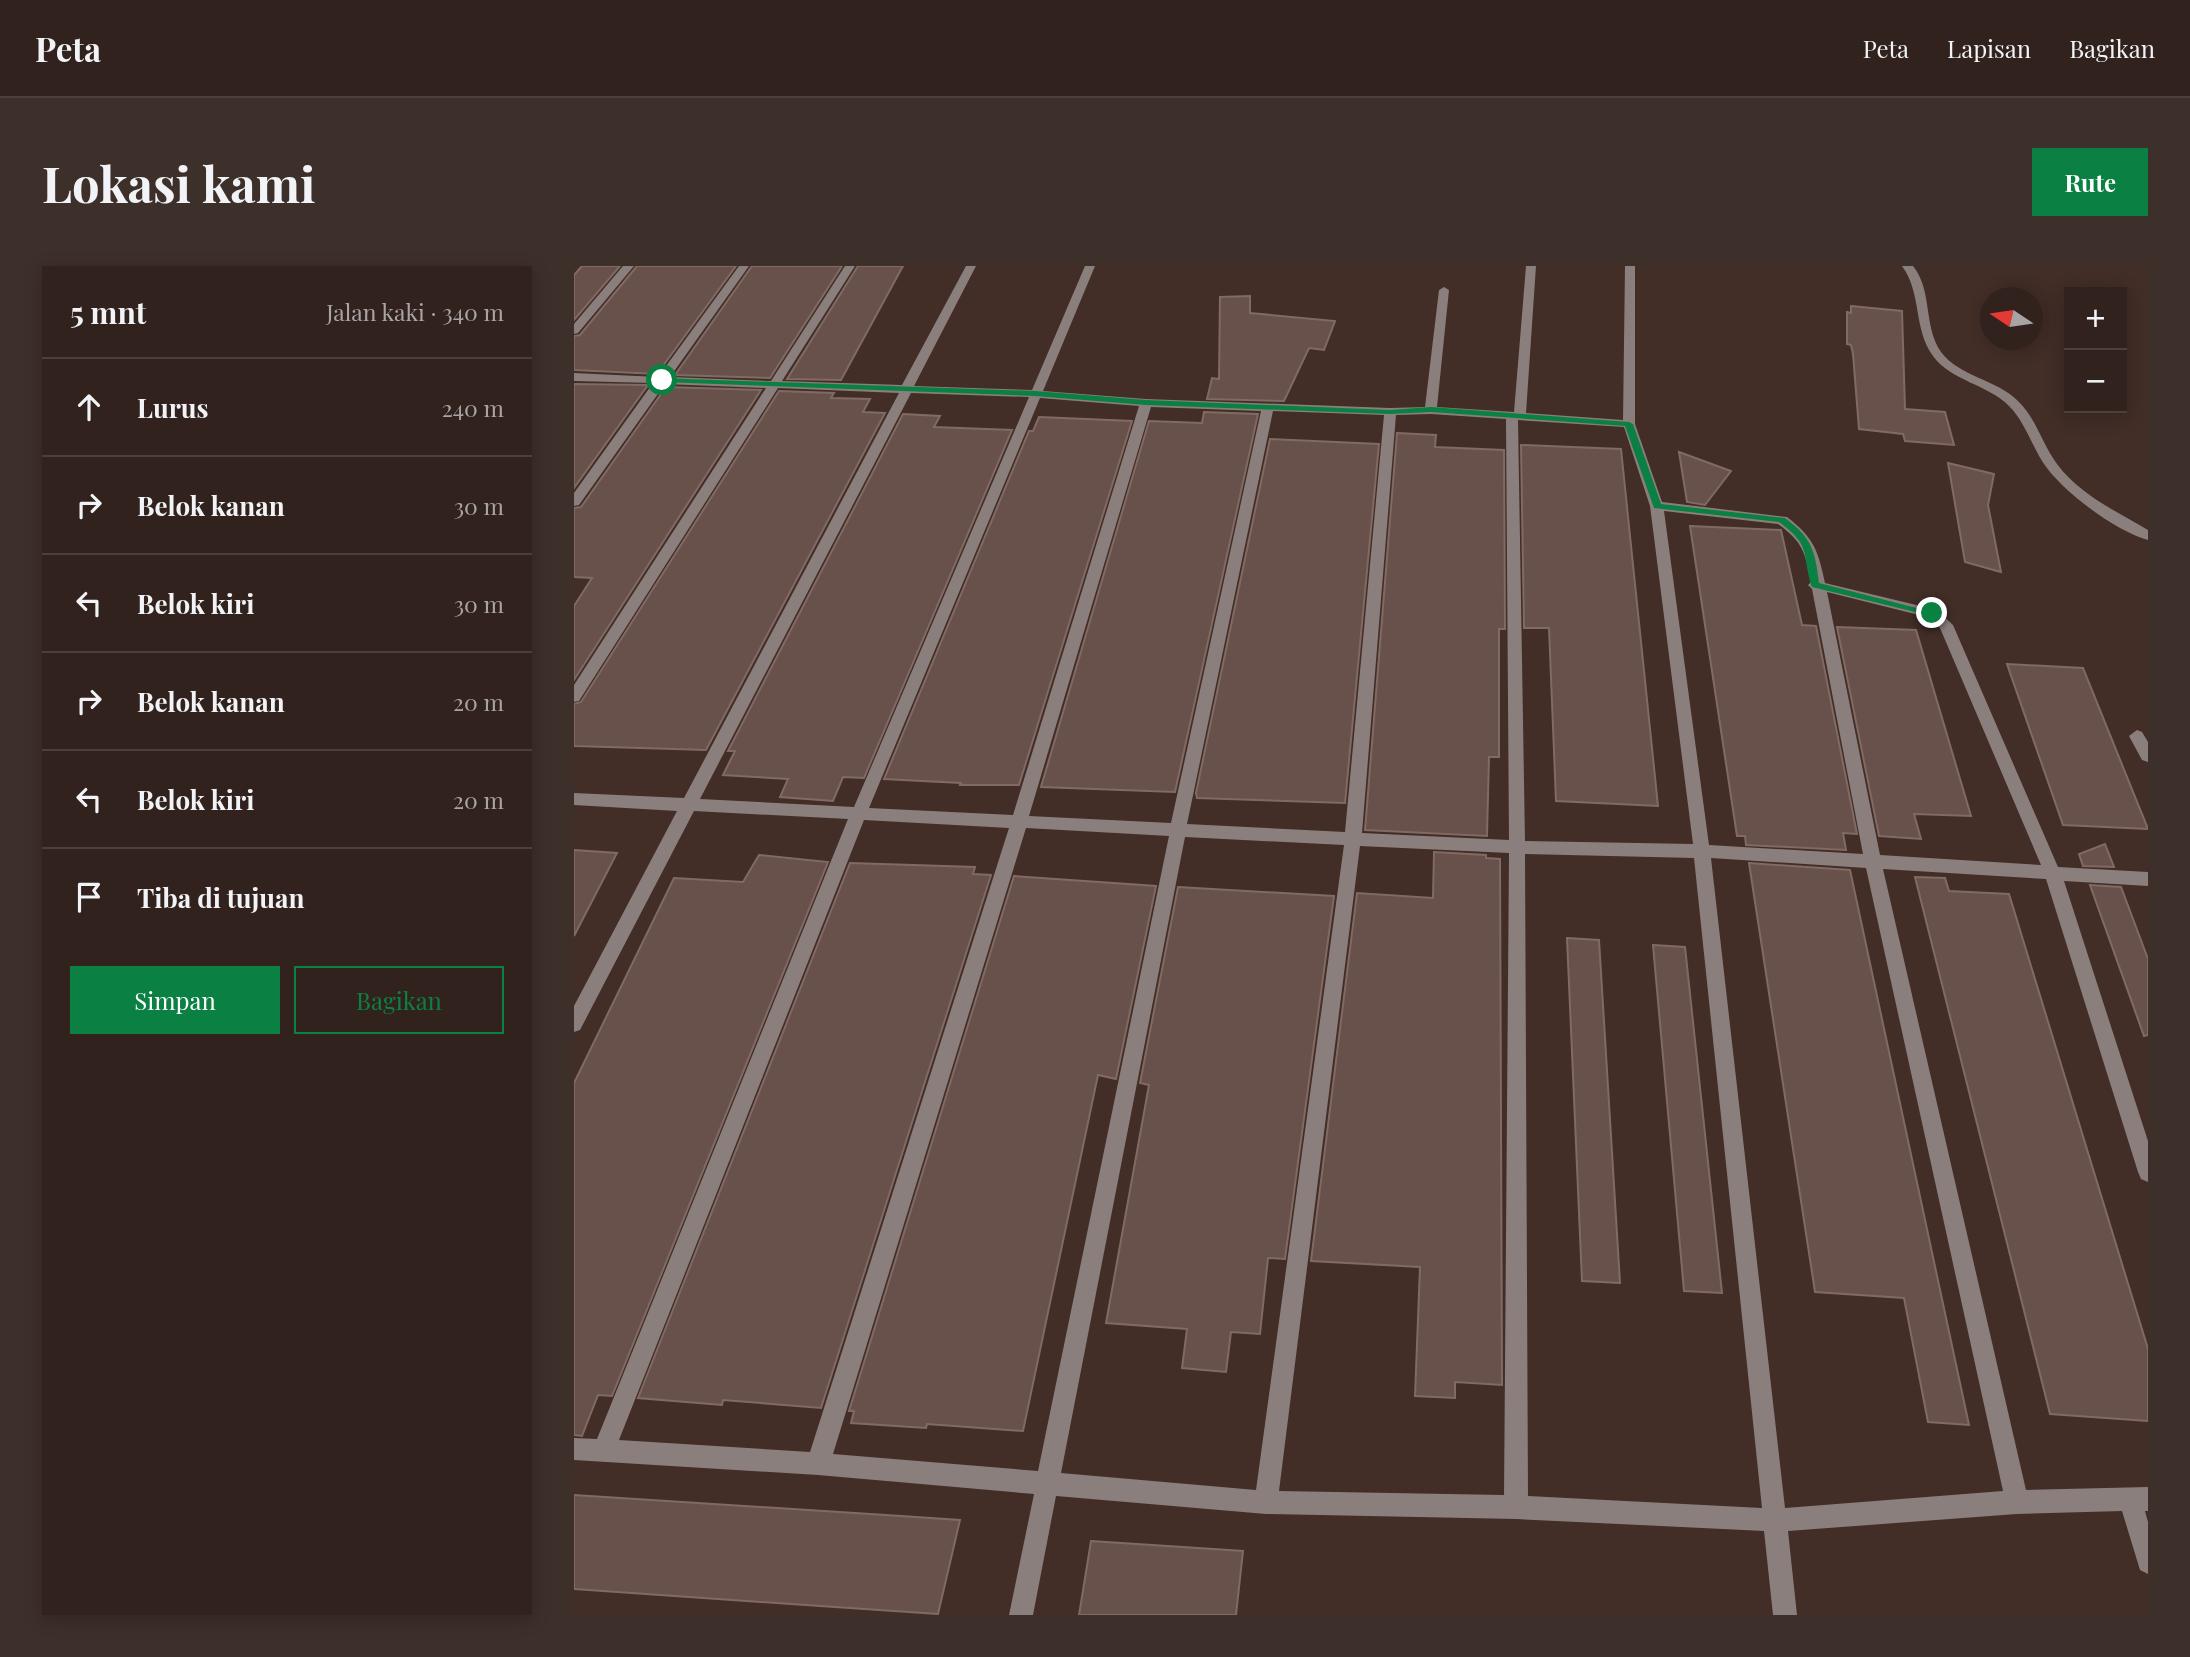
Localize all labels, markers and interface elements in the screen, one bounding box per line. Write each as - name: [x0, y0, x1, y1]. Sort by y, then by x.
- text: Peta: [35, 26, 101, 70]
- text: Peta: [1863, 32, 1909, 64]
- text: Lapisan: [1947, 32, 2031, 64]
- text: Bagikan: [2069, 32, 2155, 64]
- button: Rute: [2032, 148, 2148, 216]
- text: Lokasi kami: [42, 150, 316, 215]
- north arrow: [1980, 287, 2043, 350]
- map controls: [2064, 287, 2127, 413]
- button: +: [2064, 287, 2127, 350]
- text: 5 mnt: [70, 292, 146, 332]
- text: Jalan kaki · 340 m: [326, 296, 504, 327]
- button: −: [2064, 350, 2127, 413]
- route start: [646, 364, 677, 395]
- icon: ahead: [70, 388, 108, 426]
- text: Lurus: [137, 390, 209, 425]
- text: 240 m: [442, 392, 504, 423]
- icon: right: [70, 486, 108, 524]
- text: Belok kanan: [137, 488, 285, 523]
- text: 30 m: [454, 490, 504, 521]
- icon: left: [70, 584, 108, 622]
- text: Belok kiri: [137, 586, 254, 621]
- text: 30 m: [454, 588, 504, 619]
- route end: [1916, 597, 1947, 628]
- icon: right: [70, 682, 108, 720]
- text: Belok kanan: [137, 684, 285, 719]
- text: 20 m: [453, 686, 504, 717]
- icon: left: [70, 780, 108, 818]
- text: Belok kiri: [137, 782, 254, 817]
- text: 20 m: [453, 784, 504, 815]
- icon: arrive: [70, 878, 108, 916]
- text: Tiba di tujuan: [137, 880, 305, 915]
- button: Simpan: [70, 966, 280, 1034]
- button: Bagikan: [294, 966, 504, 1034]

